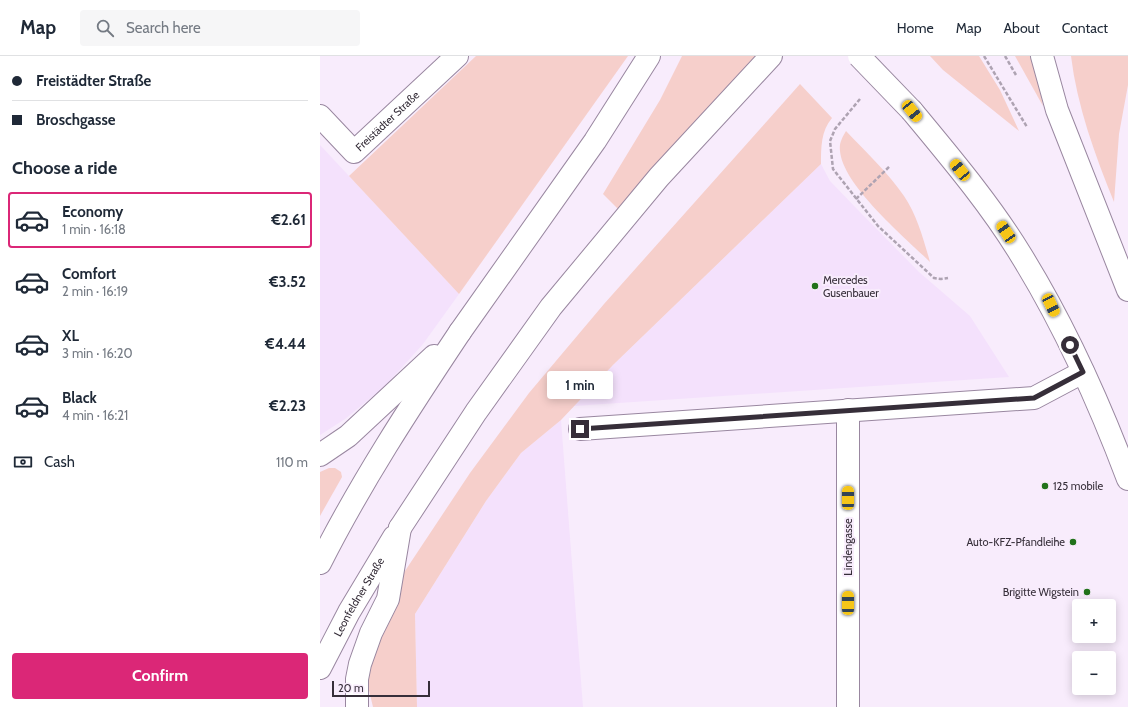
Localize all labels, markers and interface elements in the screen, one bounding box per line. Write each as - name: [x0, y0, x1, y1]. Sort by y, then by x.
- search box: [80, 10, 360, 46]
- text: Map: [20, 16, 56, 39]
- icon: search: [94, 17, 116, 39]
- text: Search here: [126, 19, 201, 37]
- text: Home: [897, 19, 934, 37]
- text: Map: [956, 19, 981, 37]
- text: About: [1003, 19, 1040, 37]
- text: Contact: [1062, 19, 1108, 37]
- text: Freistädter Straße: [36, 72, 151, 90]
- street label: Freistädter Straße: [352, 88, 422, 154]
- car: [900, 98, 924, 124]
- text: Broschgasse: [36, 111, 116, 129]
- text: Choose a ride: [12, 157, 117, 179]
- car: [948, 157, 972, 183]
- icon: car: [14, 202, 50, 238]
- text: Economy: [62, 203, 123, 221]
- text: €2.61: [271, 211, 306, 229]
- car: [994, 219, 1018, 245]
- text: 1 min · 16:18: [62, 221, 126, 237]
- icon: car: [14, 264, 50, 300]
- text: Comfort: [62, 265, 116, 283]
- text: €3.52: [269, 273, 306, 291]
- place label: Mercedes Gusenbauer: [823, 273, 879, 300]
- marker: Mercedes Gusenbauer: [810, 281, 820, 291]
- text: 2 min · 16:19: [62, 283, 128, 299]
- car: [1040, 292, 1062, 318]
- icon: car: [14, 326, 50, 362]
- text: XL: [62, 327, 79, 345]
- text: €4.44: [265, 335, 306, 353]
- route start: [1061, 336, 1079, 354]
- text: 3 min · 16:20: [62, 345, 133, 361]
- callout: 1 min: [547, 371, 613, 399]
- text: 1 min: [565, 377, 595, 393]
- icon: car: [14, 388, 50, 424]
- text: Black: [62, 389, 97, 407]
- text: €2.23: [269, 397, 306, 415]
- text: 4 min · 16:21: [62, 407, 128, 423]
- route end: [571, 420, 589, 438]
- icon: cash: [12, 451, 34, 473]
- text: Cash: [44, 453, 75, 471]
- text: 110 m: [276, 454, 308, 470]
- place label: 125 mobile: [1053, 479, 1103, 493]
- marker: 125 mobile: [1040, 481, 1050, 491]
- car: [842, 486, 854, 510]
- street label: Lindengasse: [841, 518, 855, 576]
- place label: Auto-KFZ-Pfandleihe: [966, 535, 1065, 549]
- marker: Auto-KFZ-Pfandleihe: [1068, 537, 1078, 547]
- street label: Leonfeldner Straße: [330, 554, 387, 639]
- place label: Brigitte Wigstein: [1003, 585, 1079, 599]
- marker: Brigitte Wigstein: [1082, 587, 1092, 597]
- car: [842, 591, 854, 615]
- map controls: [1072, 599, 1116, 695]
- button: +: [1072, 599, 1116, 643]
- button: −: [1072, 651, 1116, 695]
- button: Confirm: [12, 653, 308, 699]
- scale bar: [332, 679, 430, 698]
- text: 20 m: [338, 681, 364, 695]

